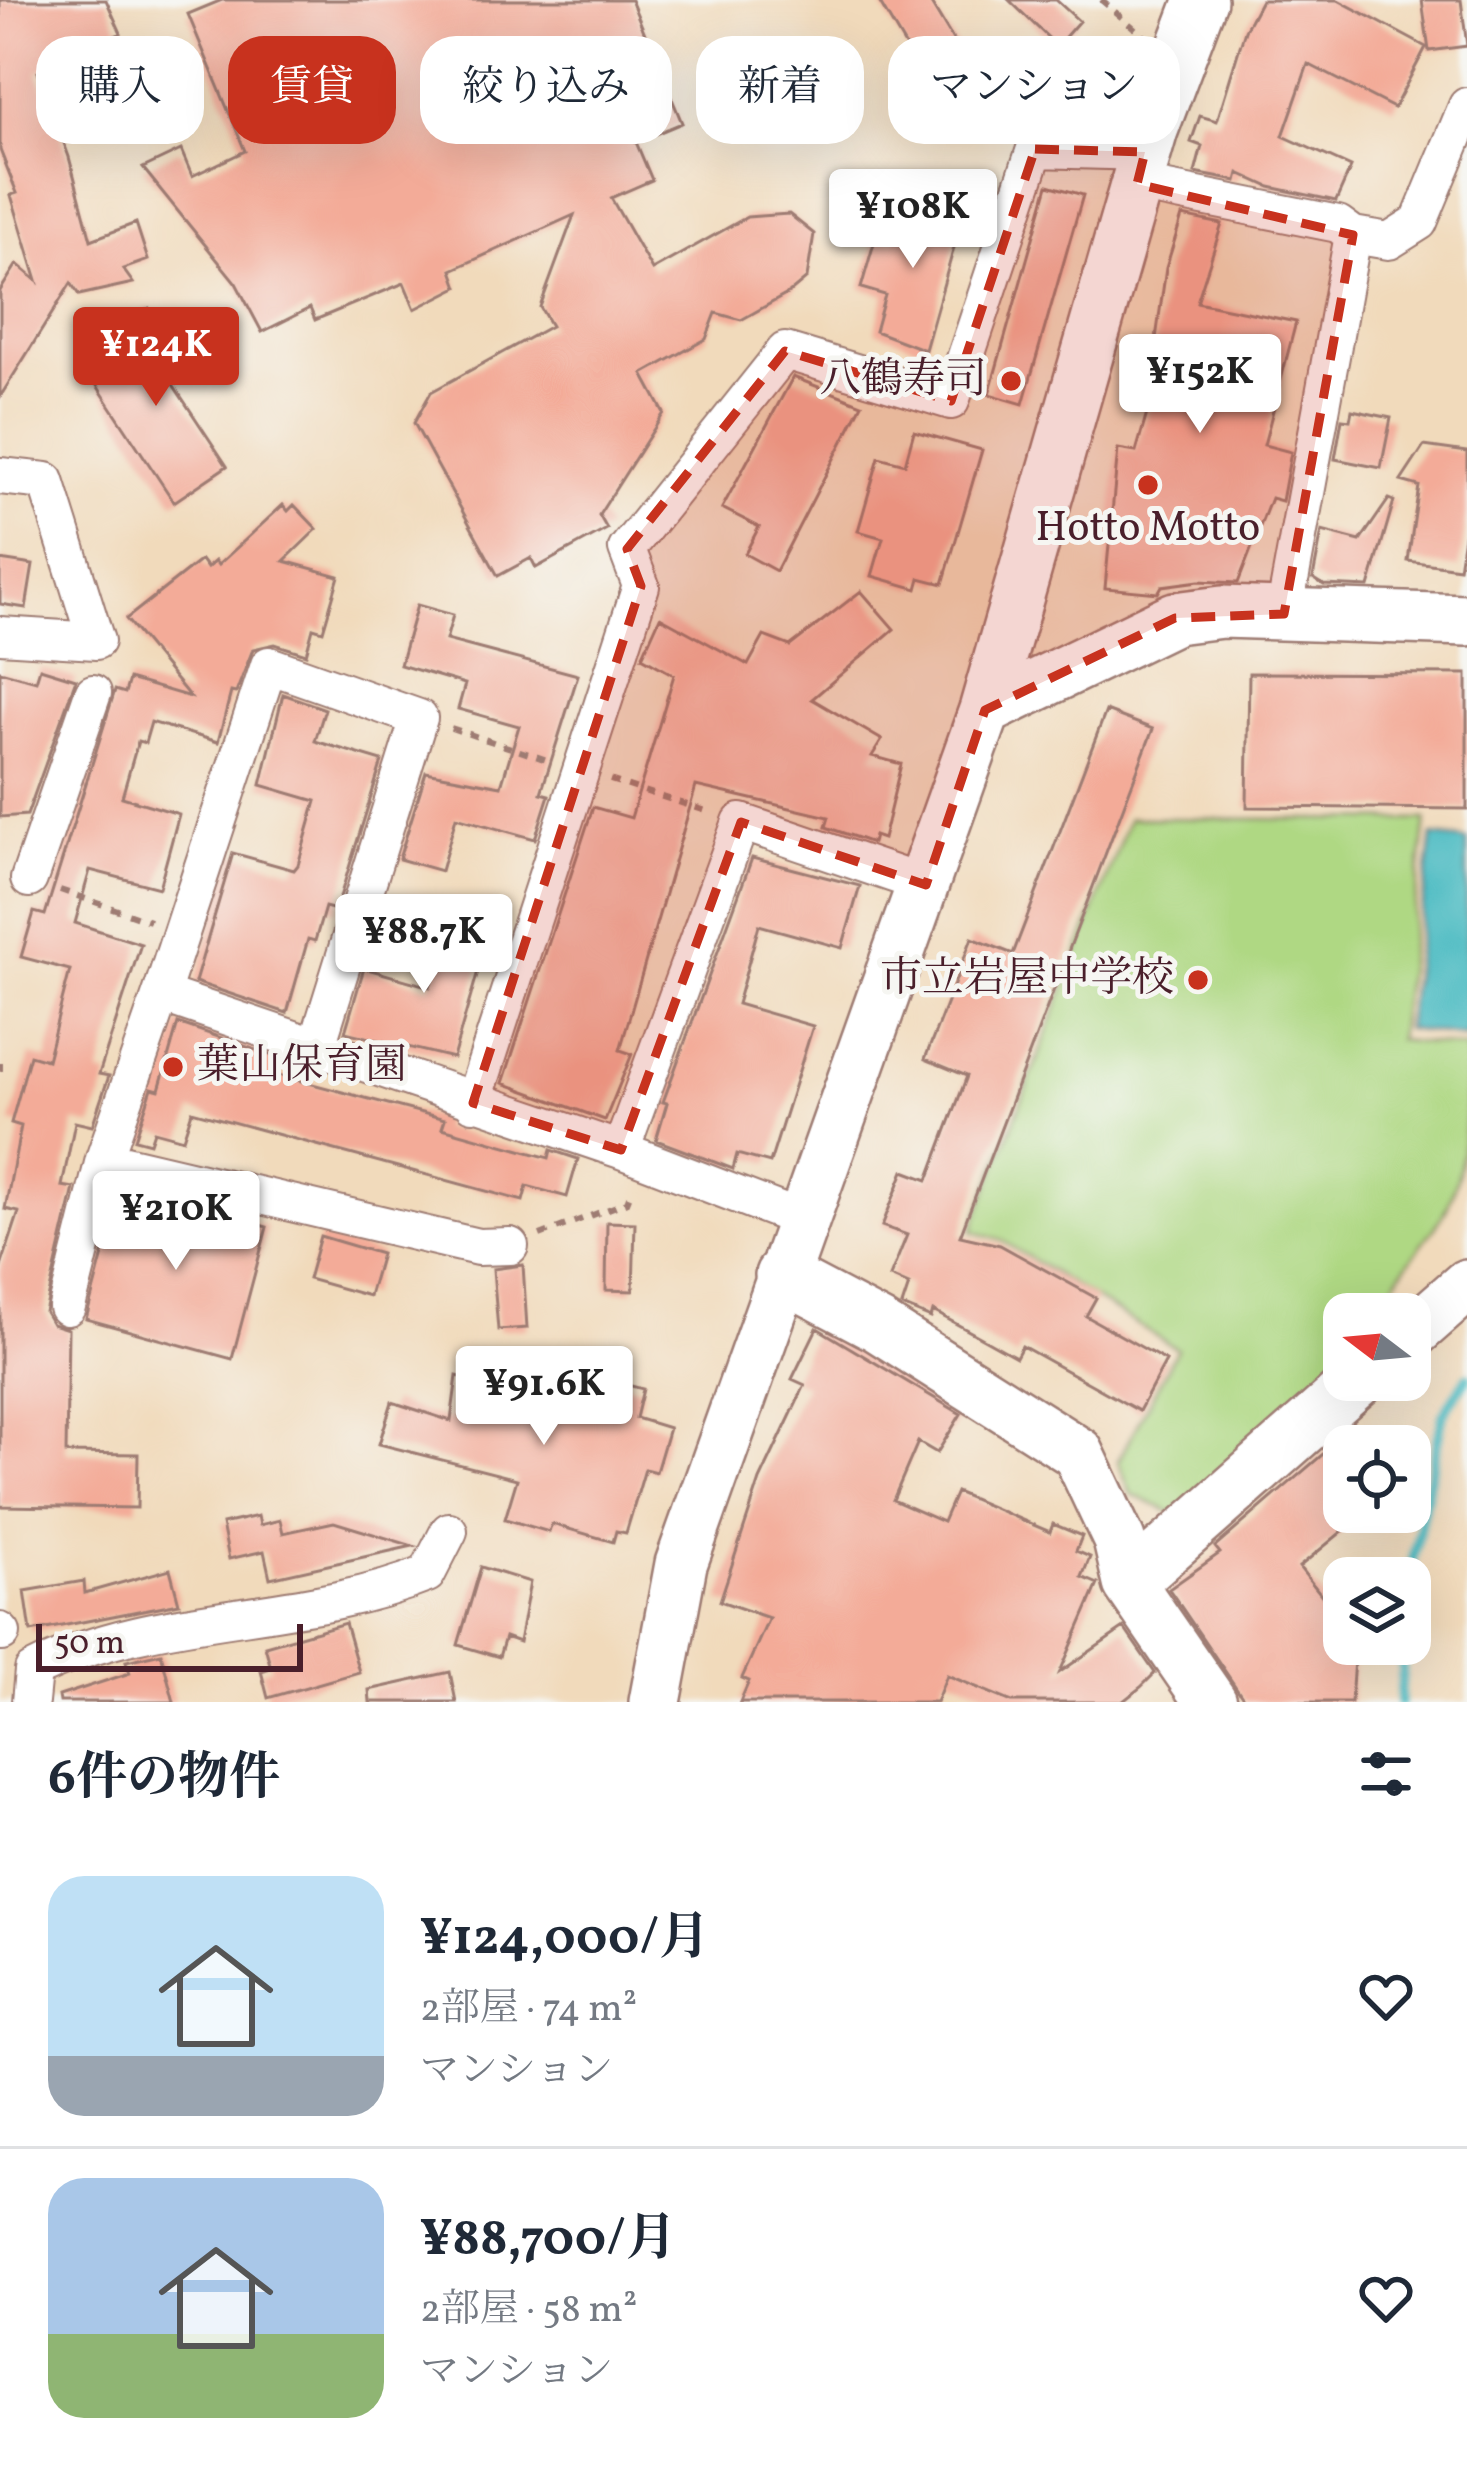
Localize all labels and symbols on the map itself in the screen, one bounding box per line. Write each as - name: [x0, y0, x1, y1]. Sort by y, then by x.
- pin: ¥108K: [829, 169, 997, 271]
- pin: ¥124K: [72, 307, 240, 409]
- pin: ¥152K: [1116, 334, 1284, 436]
- place label: 八鶴寿司: [819, 352, 987, 411]
- marker: 八鶴寿司: [998, 368, 1024, 394]
- marker: Hotto Motto: [1135, 472, 1161, 498]
- place label: Hotto Motto: [1036, 500, 1260, 559]
- pin: ¥88.7K: [326, 894, 522, 996]
- place label: 市立岩屋中学校: [880, 951, 1174, 1010]
- marker: 市立岩屋中学校: [1185, 967, 1211, 993]
- place label: 葉山保育園: [197, 1038, 407, 1097]
- marker: 葉山保育園: [160, 1054, 186, 1080]
- pin: ¥210K: [92, 1171, 260, 1273]
- north arrow: [1323, 1293, 1431, 1401]
- pin: ¥91.6K: [446, 1346, 642, 1448]
- scale bar: [36, 1618, 303, 1671]

